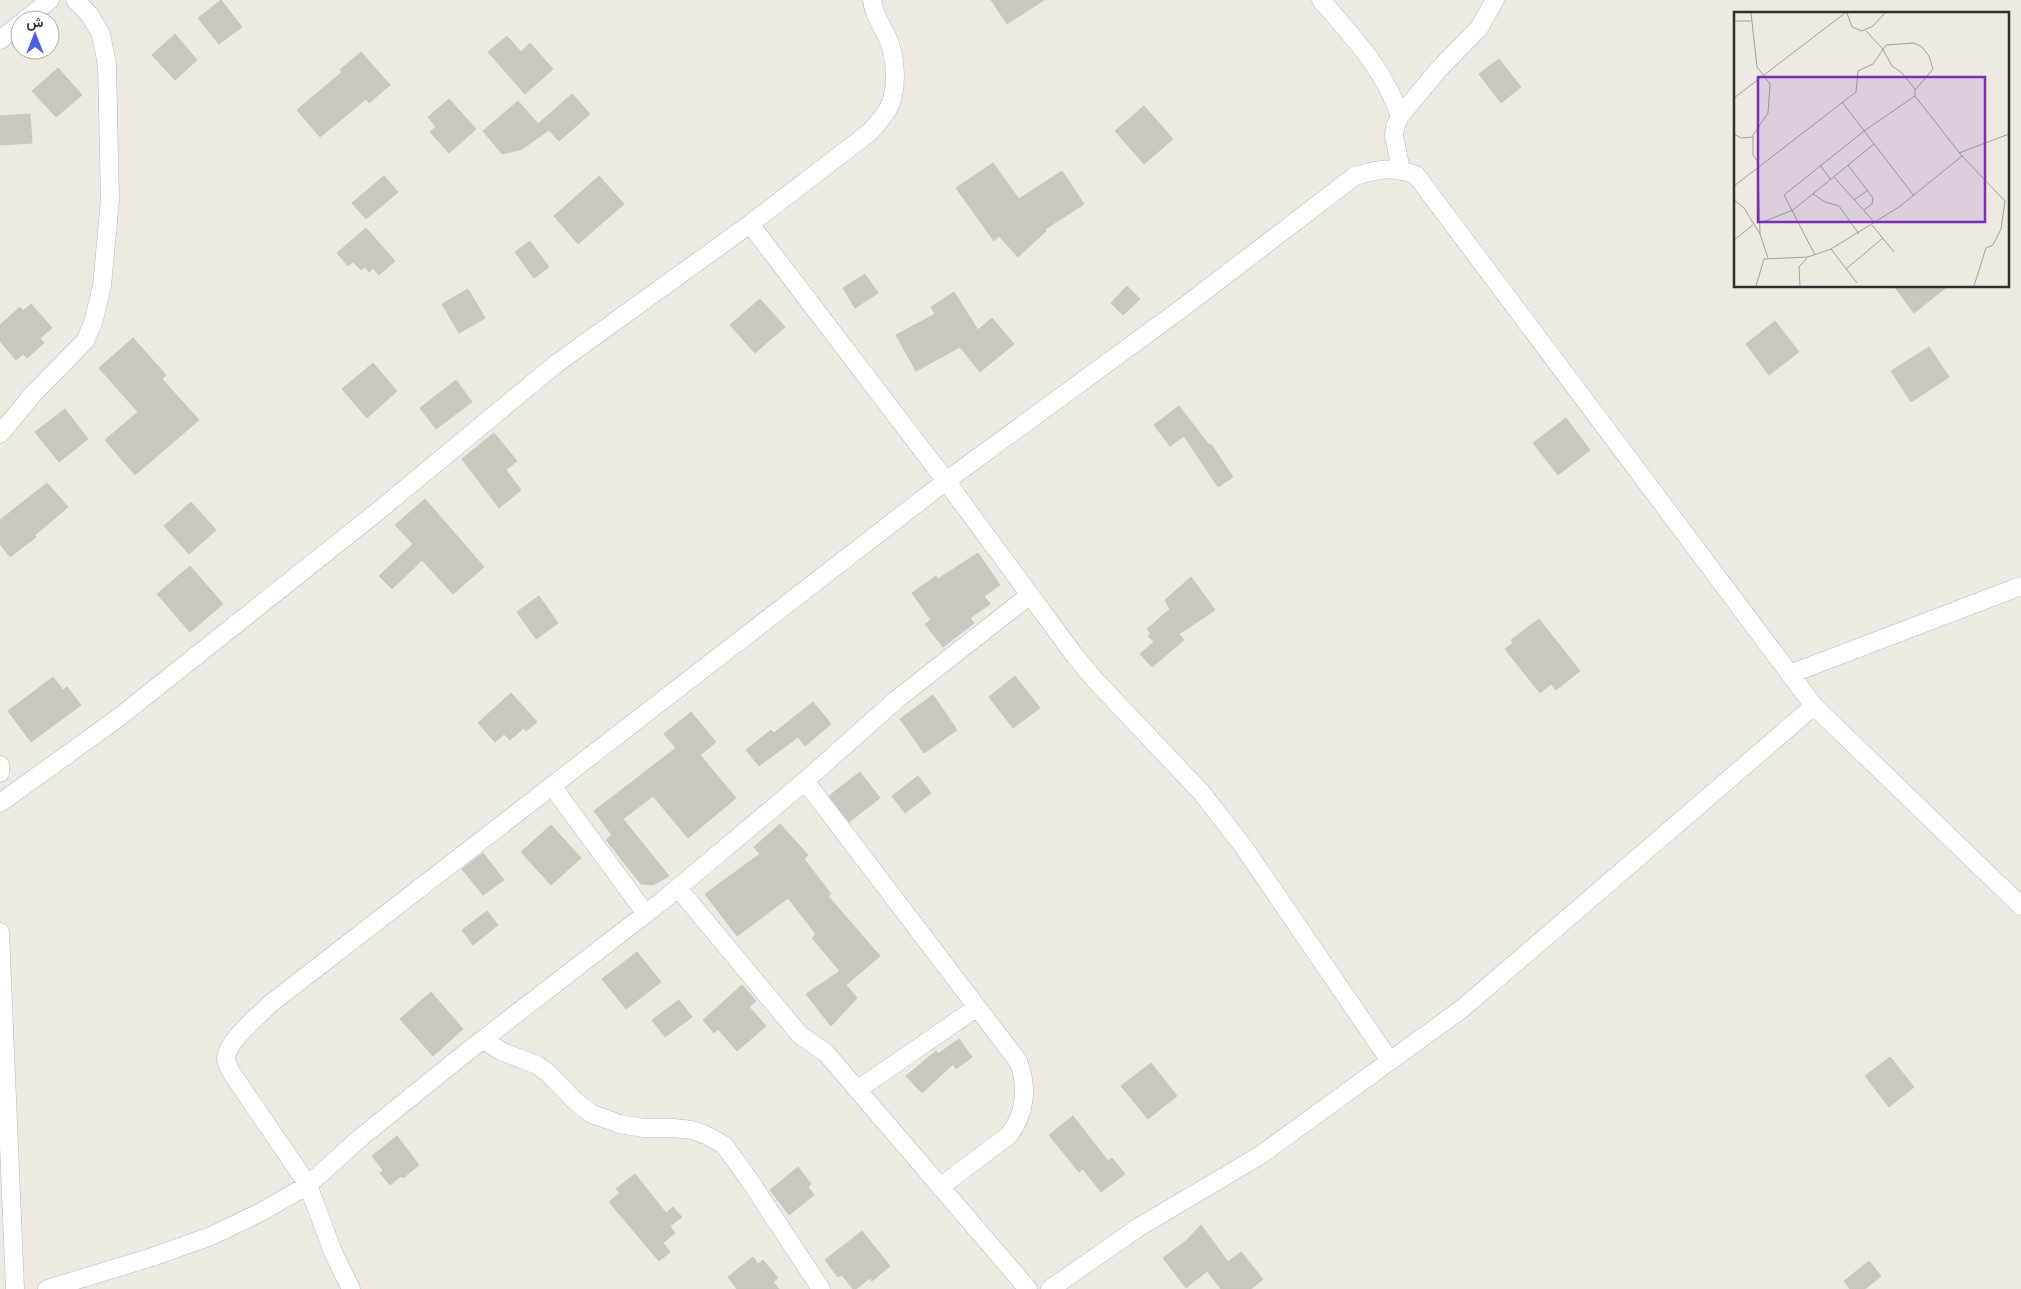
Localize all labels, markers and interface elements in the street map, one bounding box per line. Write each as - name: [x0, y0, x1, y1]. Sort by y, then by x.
- north arrow: [10, 10, 60, 60]
- inset map: [1734, 12, 2008, 288]
- text: ش: [27, 13, 44, 31]

